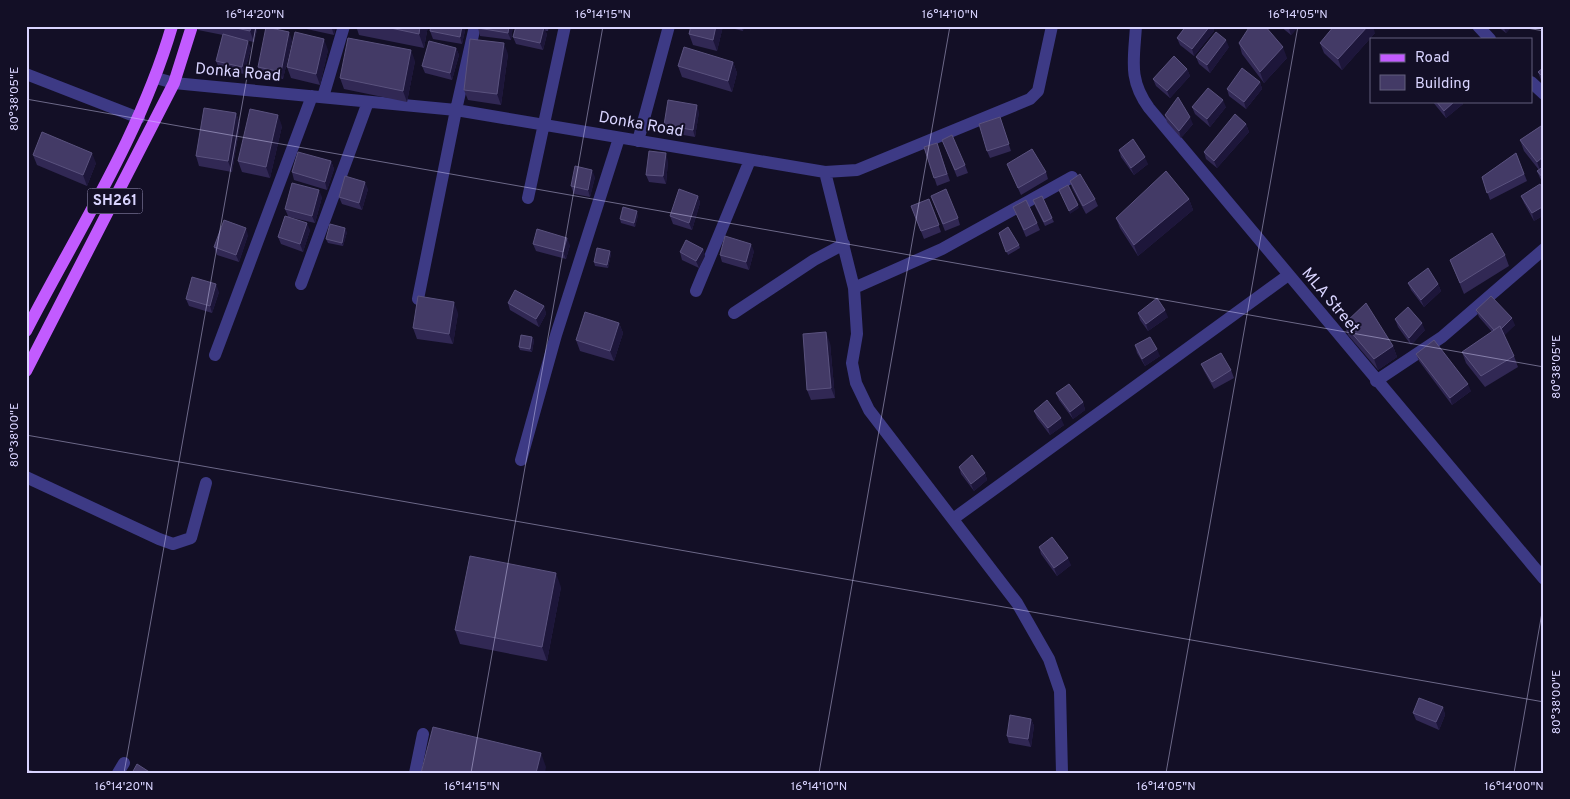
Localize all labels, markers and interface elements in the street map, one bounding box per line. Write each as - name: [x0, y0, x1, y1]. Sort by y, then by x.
- text: 16°14'20"N: [225, 7, 285, 23]
- text: 16°14'15"N: [575, 7, 631, 23]
- text: 16°14'10"N: [922, 7, 978, 23]
- text: 16°14'05"N: [1268, 7, 1328, 23]
- legend: [1370, 38, 1532, 102]
- text: Road: [1415, 49, 1450, 68]
- street label: Donka Road: [194, 59, 282, 87]
- text: 80°38'05"E: [7, 67, 23, 131]
- text: Building: [1415, 75, 1470, 94]
- street label: Donka Road: [597, 108, 685, 142]
- road number: SH261: [88, 188, 142, 214]
- street label: MLA Street: [1297, 264, 1363, 338]
- text: 80°38'05"E: [1549, 335, 1565, 399]
- text: 80°38'00"E: [7, 403, 23, 467]
- text: 80°38'00"E: [1549, 670, 1565, 734]
- text: 16°14'20"N: [94, 779, 154, 795]
- text: 16°14'15"N: [444, 779, 500, 795]
- text: 16°14'10"N: [791, 779, 847, 795]
- text: 16°14'05"N: [1136, 779, 1196, 795]
- text: 16°14'00"N: [1484, 779, 1544, 795]

